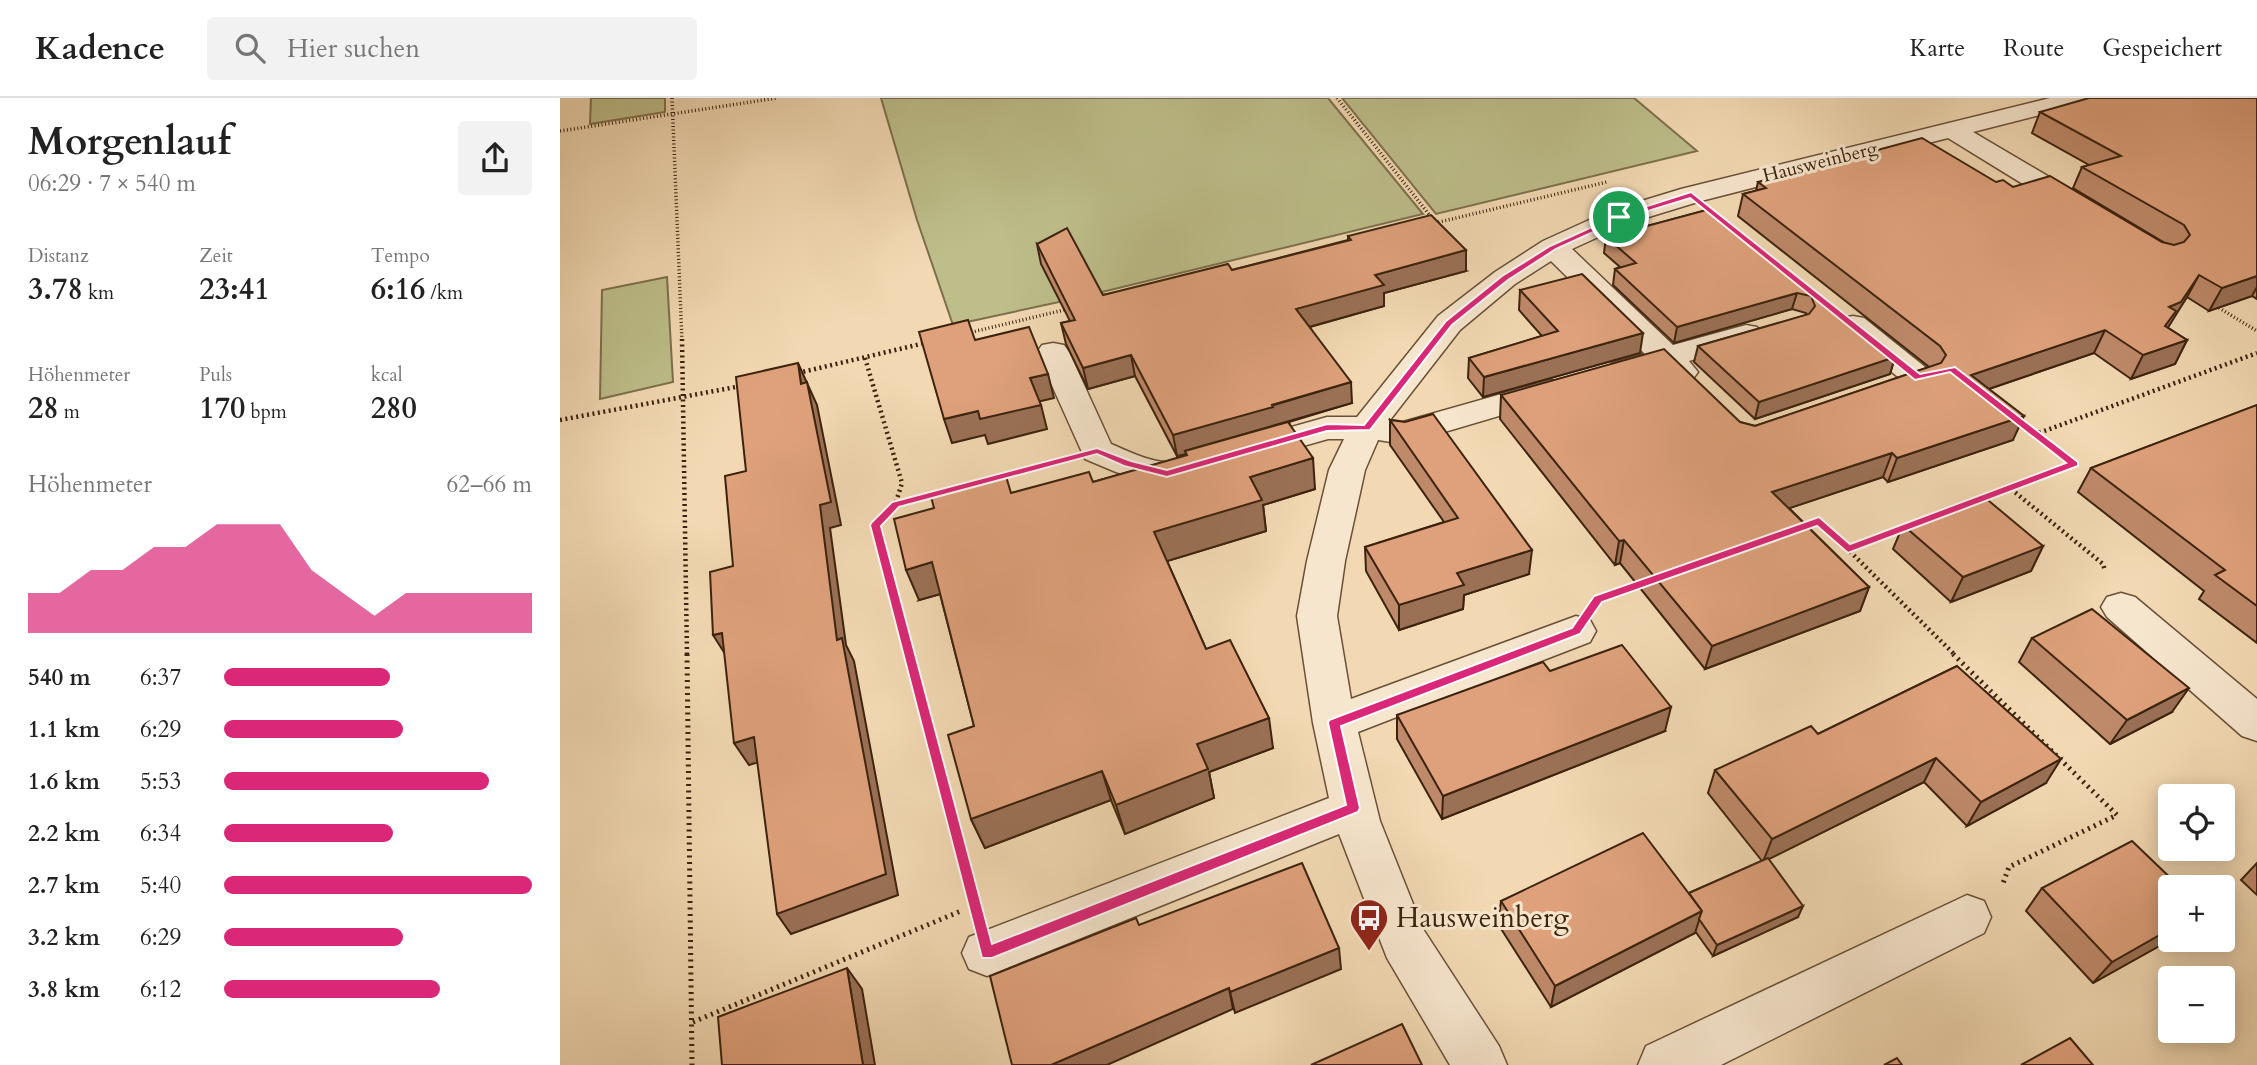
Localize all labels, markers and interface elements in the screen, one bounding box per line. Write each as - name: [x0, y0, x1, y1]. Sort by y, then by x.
- search box: [207, 17, 697, 80]
- text: Kadence: [35, 26, 165, 71]
- icon: search: [231, 29, 269, 67]
- text: Hier suchen: [287, 31, 420, 66]
- text: Karte: [1910, 32, 1965, 65]
- text: Route: [2003, 32, 2064, 65]
- text: Gespeichert: [2102, 32, 2222, 65]
- text: Morgenlauf: [28, 116, 231, 168]
- button: share: [458, 121, 532, 195]
- street label: Hausweinberg: [1760, 135, 1880, 189]
- text: 06:29 · 7 × 540 m: [28, 168, 196, 199]
- pin: [1589, 187, 1649, 247]
- icon: arrive: [1600, 198, 1638, 236]
- text: Distanz: [28, 243, 89, 269]
- text: Zeit: [199, 243, 233, 269]
- text: Tempo: [371, 243, 430, 269]
- text: 3.78: [28, 269, 83, 310]
- text: 23:41: [199, 269, 270, 310]
- text: 6:16: [371, 269, 425, 310]
- text: km: [83, 280, 114, 306]
- text: /km: [425, 280, 463, 306]
- text: Höhenmeter: [28, 362, 130, 388]
- text: Puls: [199, 362, 232, 388]
- text: kcal: [371, 362, 403, 388]
- text: 28: [28, 388, 59, 429]
- text: 170: [199, 388, 245, 429]
- text: 280: [371, 388, 417, 429]
- text: m: [59, 399, 80, 425]
- text: bpm: [245, 399, 287, 425]
- text: Höhenmeter: [28, 469, 152, 500]
- text: 62–66 m: [447, 469, 532, 500]
- text: 540 m: [28, 662, 91, 693]
- text: 6:37: [140, 662, 181, 693]
- text: 1.1 km: [28, 714, 100, 745]
- text: 6:29: [140, 714, 181, 745]
- text: 1.6 km: [28, 766, 100, 797]
- text: 5:53: [140, 766, 181, 797]
- map controls: [2158, 784, 2235, 1043]
- button: locate: [2158, 784, 2235, 861]
- text: 2.2 km: [28, 818, 100, 849]
- text: 6:34: [140, 818, 181, 849]
- text: 2.7 km: [28, 870, 100, 901]
- text: 5:40: [140, 870, 181, 901]
- button: +: [2158, 875, 2235, 952]
- bus stop icon: Hausweinberg: [1348, 897, 1390, 952]
- place label: Hausweinberg: [1396, 899, 1569, 937]
- text: 3.2 km: [28, 922, 100, 953]
- text: 6:29: [140, 922, 181, 953]
- button: −: [2158, 966, 2235, 1043]
- text: 3.8 km: [28, 974, 100, 1005]
- text: 6:12: [140, 974, 181, 1005]

